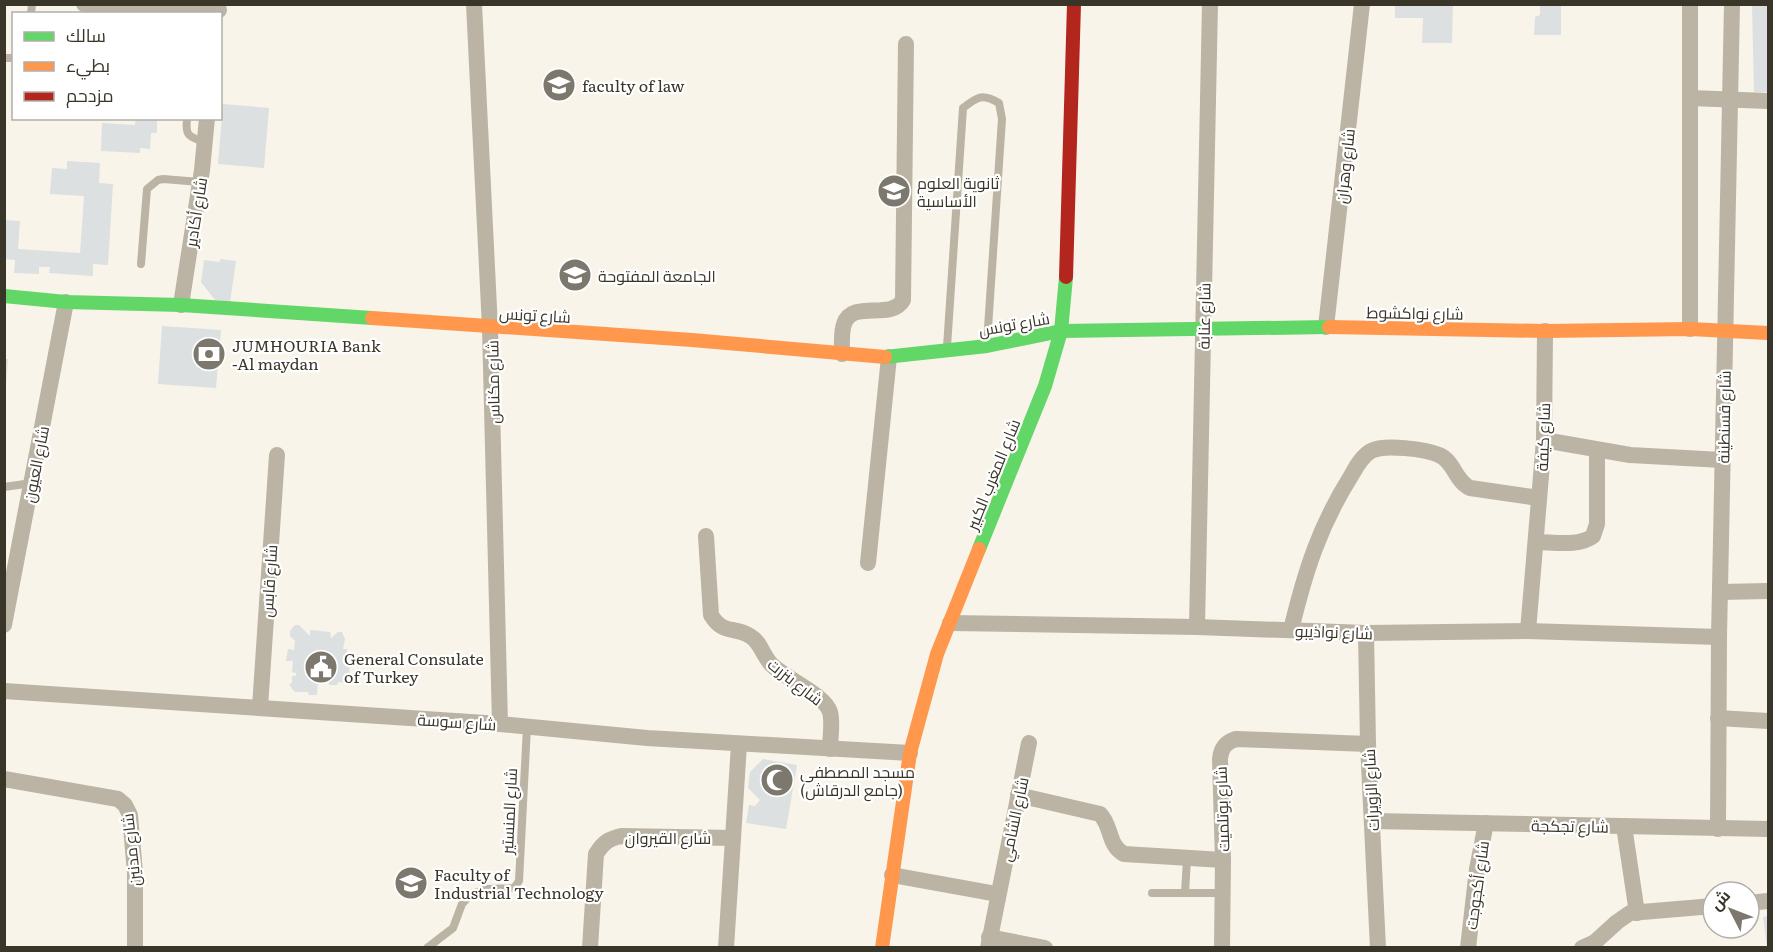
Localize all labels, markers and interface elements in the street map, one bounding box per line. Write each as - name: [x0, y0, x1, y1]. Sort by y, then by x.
- legend: [12, 12, 222, 120]
- text: سالك: [66, 21, 106, 48]
- text: بطيء: [66, 51, 110, 80]
- school or university icon: faculty of law: [541, 67, 577, 103]
- place label: faculty of law: [582, 73, 685, 97]
- text: مزدحم: [66, 81, 114, 108]
- street label: شارع وهران: [1328, 127, 1361, 205]
- place label: ثانوية العلوم الأساسية: [917, 170, 1000, 212]
- school or university icon: ثانوية العلوم الأساسية: [876, 173, 912, 209]
- street label: شارع أكادير: [178, 176, 213, 250]
- school or university icon: الجامعة المفتوحة: [557, 257, 593, 293]
- place label: الجامعة المفتوحة: [598, 263, 716, 287]
- street label: شارع عنابة: [1190, 282, 1217, 350]
- street label: شارع نواكشوط: [1366, 299, 1464, 326]
- street label: شارع تونس: [498, 300, 572, 329]
- street label: شارع تونس: [976, 305, 1052, 342]
- place label: JUMHOURIA Bank -Al maydan: [232, 333, 381, 375]
- bank icon: JUMHOURIA Bank -Al maydan: [191, 336, 227, 372]
- street label: شارع مكناس: [479, 340, 506, 424]
- street label: شارع قسنطينة: [1710, 370, 1737, 464]
- street label: شارع كيفة: [1529, 402, 1556, 472]
- street label: شارع المغرب الكبير: [958, 415, 1026, 534]
- street label: شارع العيون: [16, 424, 55, 505]
- street label: شارع قابس: [253, 544, 284, 618]
- street label: شارع نواذيبو: [1295, 618, 1373, 645]
- place label: General Consulate of Turkey: [344, 646, 484, 688]
- public building icon: General Consulate of Turkey: [303, 649, 339, 685]
- street label: شارع بنزرت: [762, 652, 829, 711]
- street label: شارع سوسة: [417, 706, 497, 737]
- street label: شارع الزويرات: [1356, 748, 1385, 832]
- place label: مسجد المصطفى (جامع الدرقاش): [800, 759, 915, 802]
- mosque icon: مسجد المصطفى (جامع الدرقاش): [759, 762, 795, 798]
- street label: شارع بوتلميت: [1208, 766, 1235, 852]
- street label: شارع المنستير: [494, 767, 523, 856]
- street label: شارع الشامي: [992, 775, 1037, 864]
- street label: شارع مدنين: [114, 812, 147, 888]
- street label: شارع تجكجة: [1531, 812, 1609, 839]
- street label: شارع القيروان: [625, 825, 711, 850]
- street label: شارع أكجوجت: [1458, 839, 1495, 931]
- place label: Faculty of Industrial Technology: [434, 862, 604, 904]
- school or university icon: Faculty of Industrial Technology: [393, 865, 429, 901]
- north arrow: [1701, 880, 1761, 940]
- text: ش: [1703, 884, 1735, 915]

